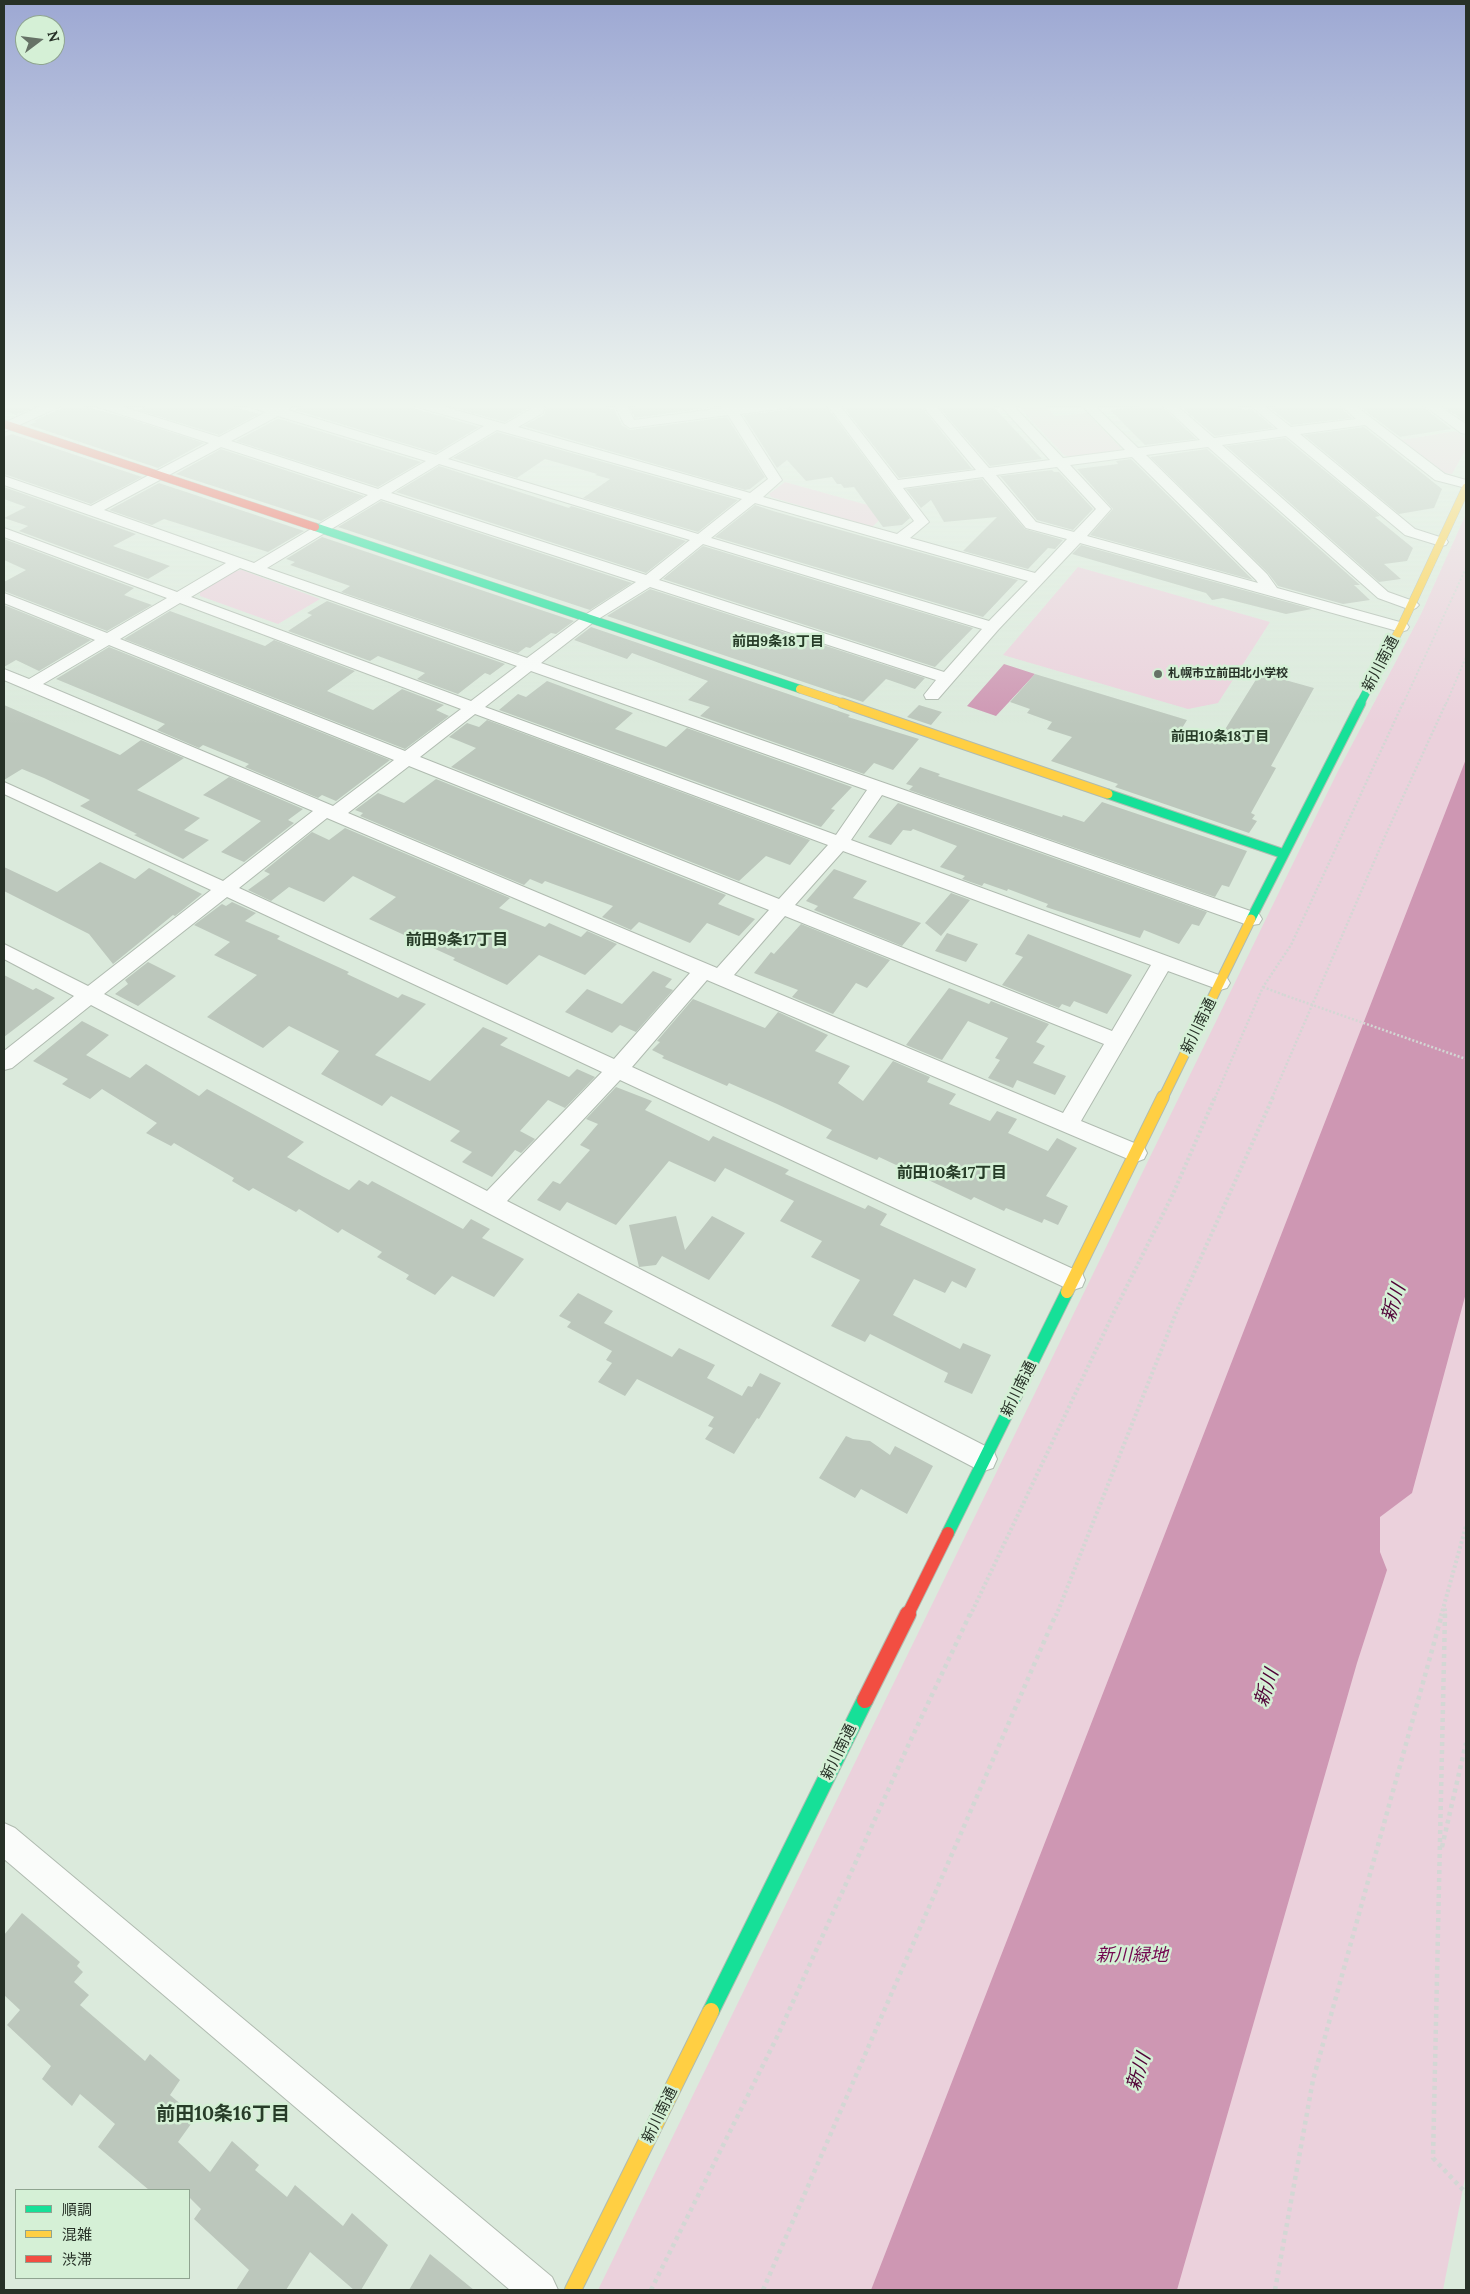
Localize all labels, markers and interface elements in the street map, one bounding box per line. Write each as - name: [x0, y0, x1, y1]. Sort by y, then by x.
- north arrow: [15, 15, 65, 65]
- text: N: [43, 29, 64, 44]
- street label: 新川南通: [1359, 633, 1403, 695]
- district label: 前田9条18丁目: [732, 634, 824, 650]
- place label: 札幌市立前田北小学校: [1168, 667, 1288, 681]
- marker: 札幌市立前田北小学校: [1152, 668, 1164, 680]
- district label: 前田10条18丁目: [1171, 729, 1269, 745]
- district label: 前田9条17丁目: [405, 930, 509, 950]
- street label: 新川南通: [1178, 995, 1220, 1057]
- district label: 前田10条17丁目: [897, 1163, 1007, 1183]
- water label: 新川: [1377, 1281, 1411, 1325]
- street label: 新川南通: [998, 1358, 1040, 1420]
- water label: 新川: [1250, 1666, 1284, 1710]
- street label: 新川南通: [818, 1721, 860, 1783]
- park label: 新川緑地: [1096, 1945, 1168, 1967]
- water label: 新川: [1122, 2050, 1156, 2094]
- street label: 新川南通: [639, 2084, 681, 2146]
- district label: 前田10条16丁目: [156, 2104, 290, 2126]
- legend: [15, 2189, 190, 2279]
- text: 順調: [62, 2200, 92, 2219]
- text: 混雑: [62, 2225, 92, 2244]
- text: 渋滞: [62, 2250, 92, 2269]

